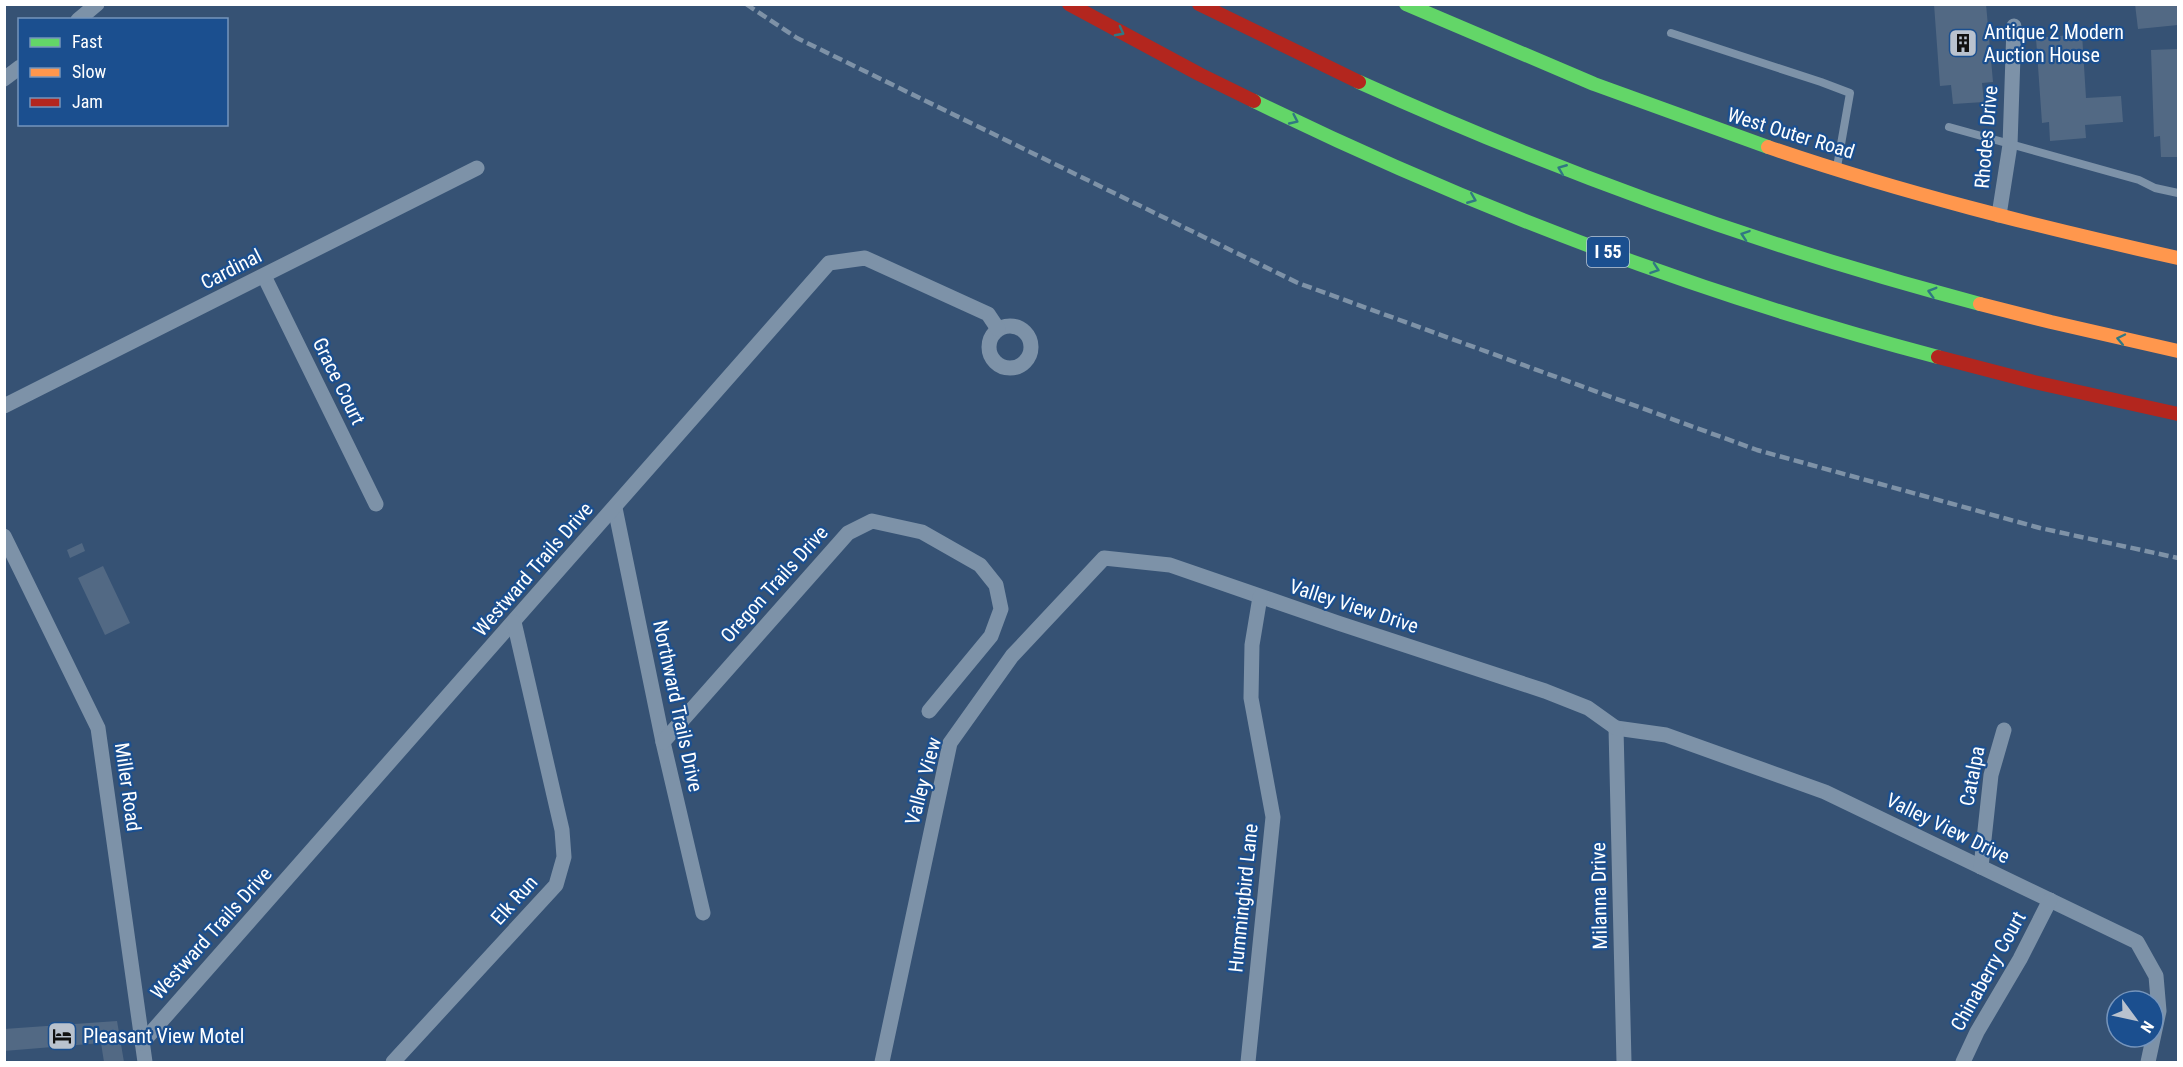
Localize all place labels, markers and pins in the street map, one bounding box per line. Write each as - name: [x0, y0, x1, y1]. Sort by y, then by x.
- place label: Antique 2 Modern Auction House: [1984, 20, 2124, 67]
- building icon: Antique 2 Modern Auction House: [1947, 27, 1979, 59]
- hotel icon: Pleasant View Motel: [46, 1020, 78, 1052]
- place label: Pleasant View Motel: [83, 1024, 244, 1048]

